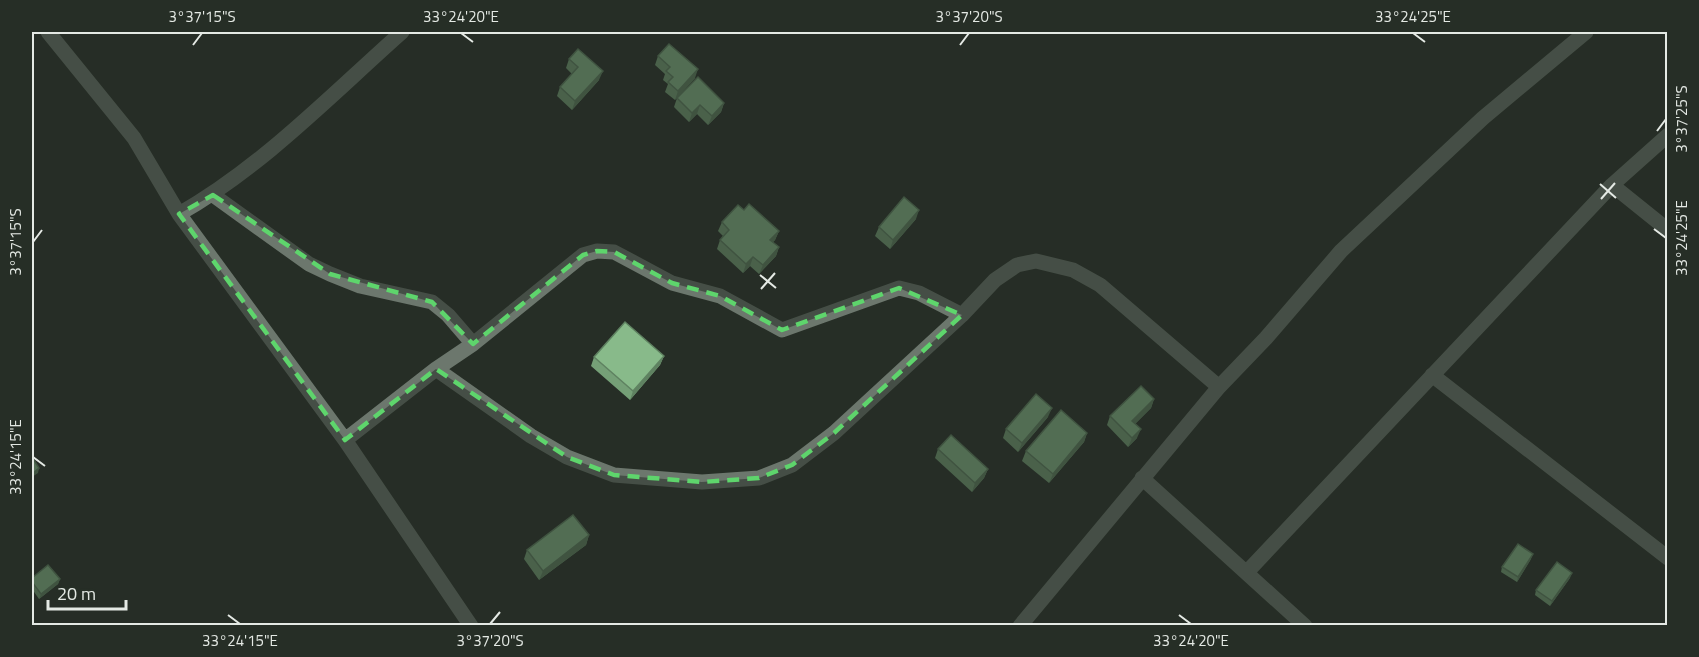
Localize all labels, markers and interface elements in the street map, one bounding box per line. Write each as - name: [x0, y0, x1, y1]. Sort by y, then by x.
- text: 3°37'15"S: [168, 5, 236, 28]
- text: 33°24'20"E: [423, 5, 499, 28]
- text: 3°37'20"S: [935, 5, 1003, 28]
- text: 33°24'25"E: [1375, 5, 1451, 28]
- text: 3°37'25"S: [1670, 85, 1693, 153]
- text: 33°24'25"E: [1670, 200, 1693, 276]
- text: 3°37'15"S: [4, 208, 27, 276]
- text: 33°24'15"E: [4, 419, 27, 495]
- scale bar: [48, 573, 126, 611]
- text: 20 m: [57, 580, 96, 607]
- text: 33°24'15"E: [202, 629, 278, 652]
- text: 3°37'20"S: [456, 629, 524, 652]
- text: 33°24'20"E: [1153, 629, 1229, 652]

